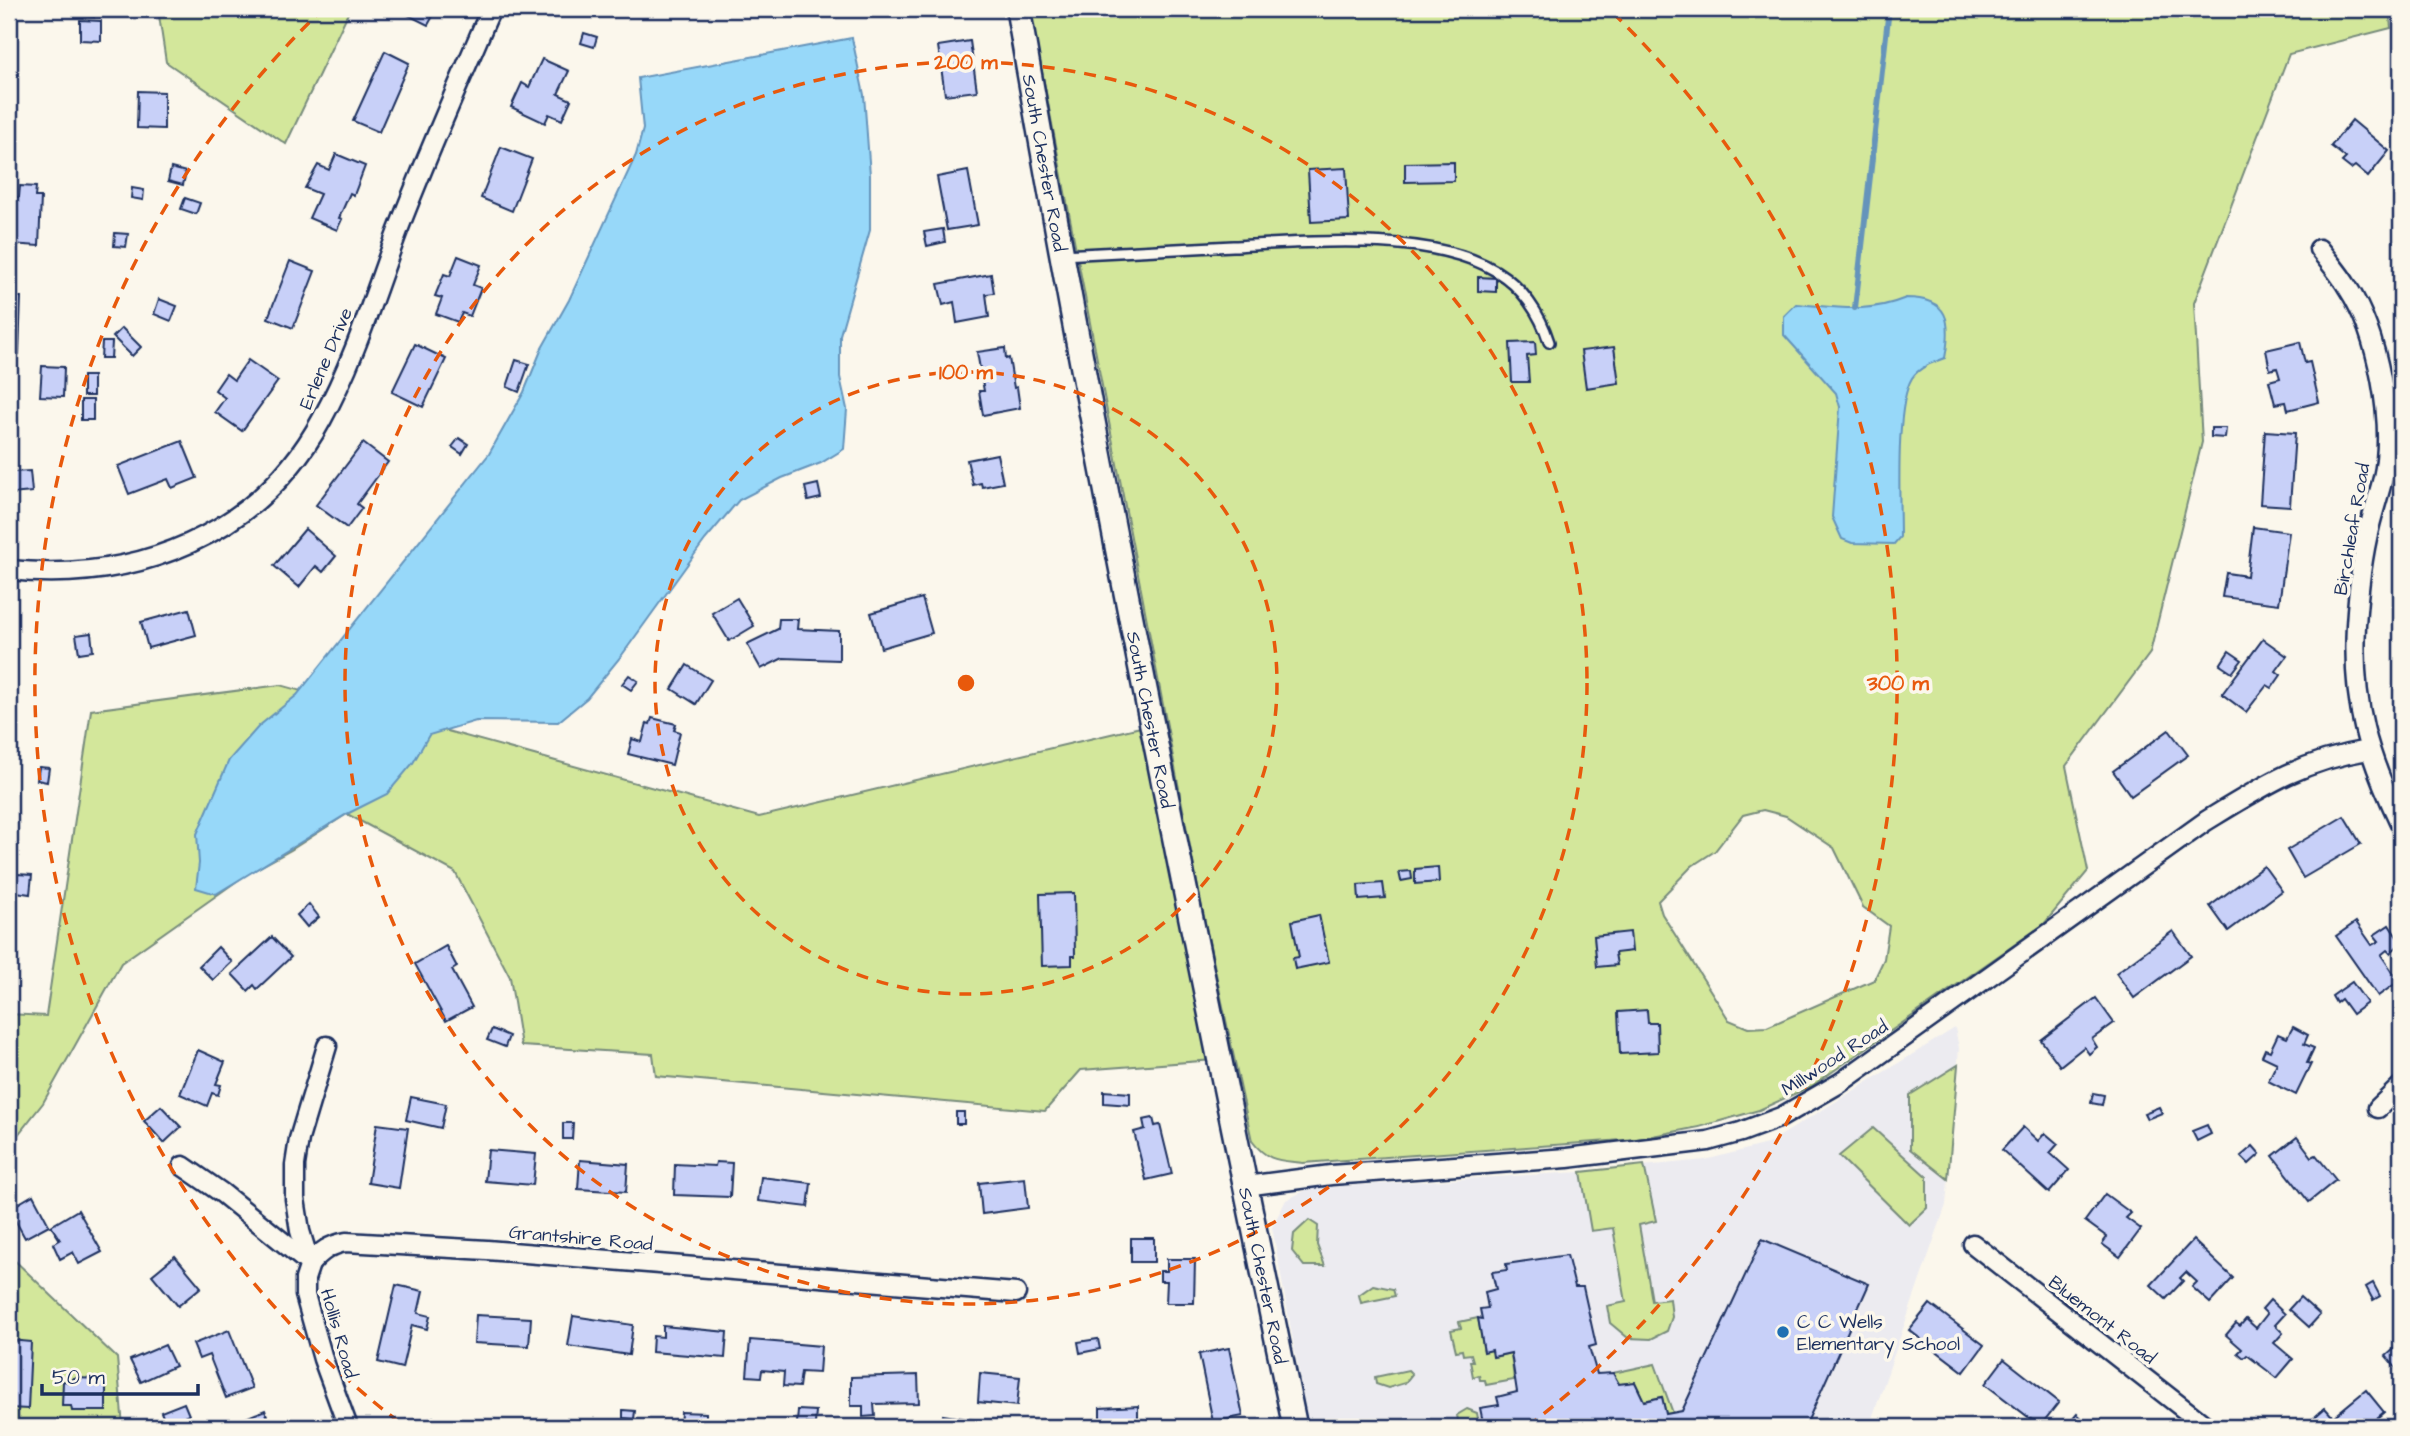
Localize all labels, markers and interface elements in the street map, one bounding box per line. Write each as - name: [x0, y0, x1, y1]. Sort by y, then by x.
- text: 200 m: [933, 48, 998, 77]
- street label: South Chester Road: [1015, 72, 1073, 254]
- street label: Erlene Drive: [293, 304, 360, 414]
- text: 100 m: [939, 358, 994, 387]
- street label: Birchleaf Road: [2328, 461, 2377, 597]
- street label: South Chester Road: [1119, 629, 1180, 811]
- text: 300 m: [1866, 669, 1930, 698]
- centre of rings: [954, 671, 978, 695]
- street label: Millwood Road: [1776, 1013, 1894, 1103]
- street label: South Chester Road: [1231, 1185, 1294, 1367]
- street label: Grantshire Road: [508, 1219, 654, 1258]
- street label: Bluemont Road: [2042, 1269, 2162, 1371]
- street label: Hollis Road: [313, 1286, 364, 1382]
- place label: C C Wells Elementary School: [1797, 1309, 1960, 1359]
- marker: C C Wells Elementary School: [1775, 1324, 1791, 1340]
- scale bar: [42, 1352, 198, 1396]
- text: 50 m: [52, 1363, 106, 1392]

